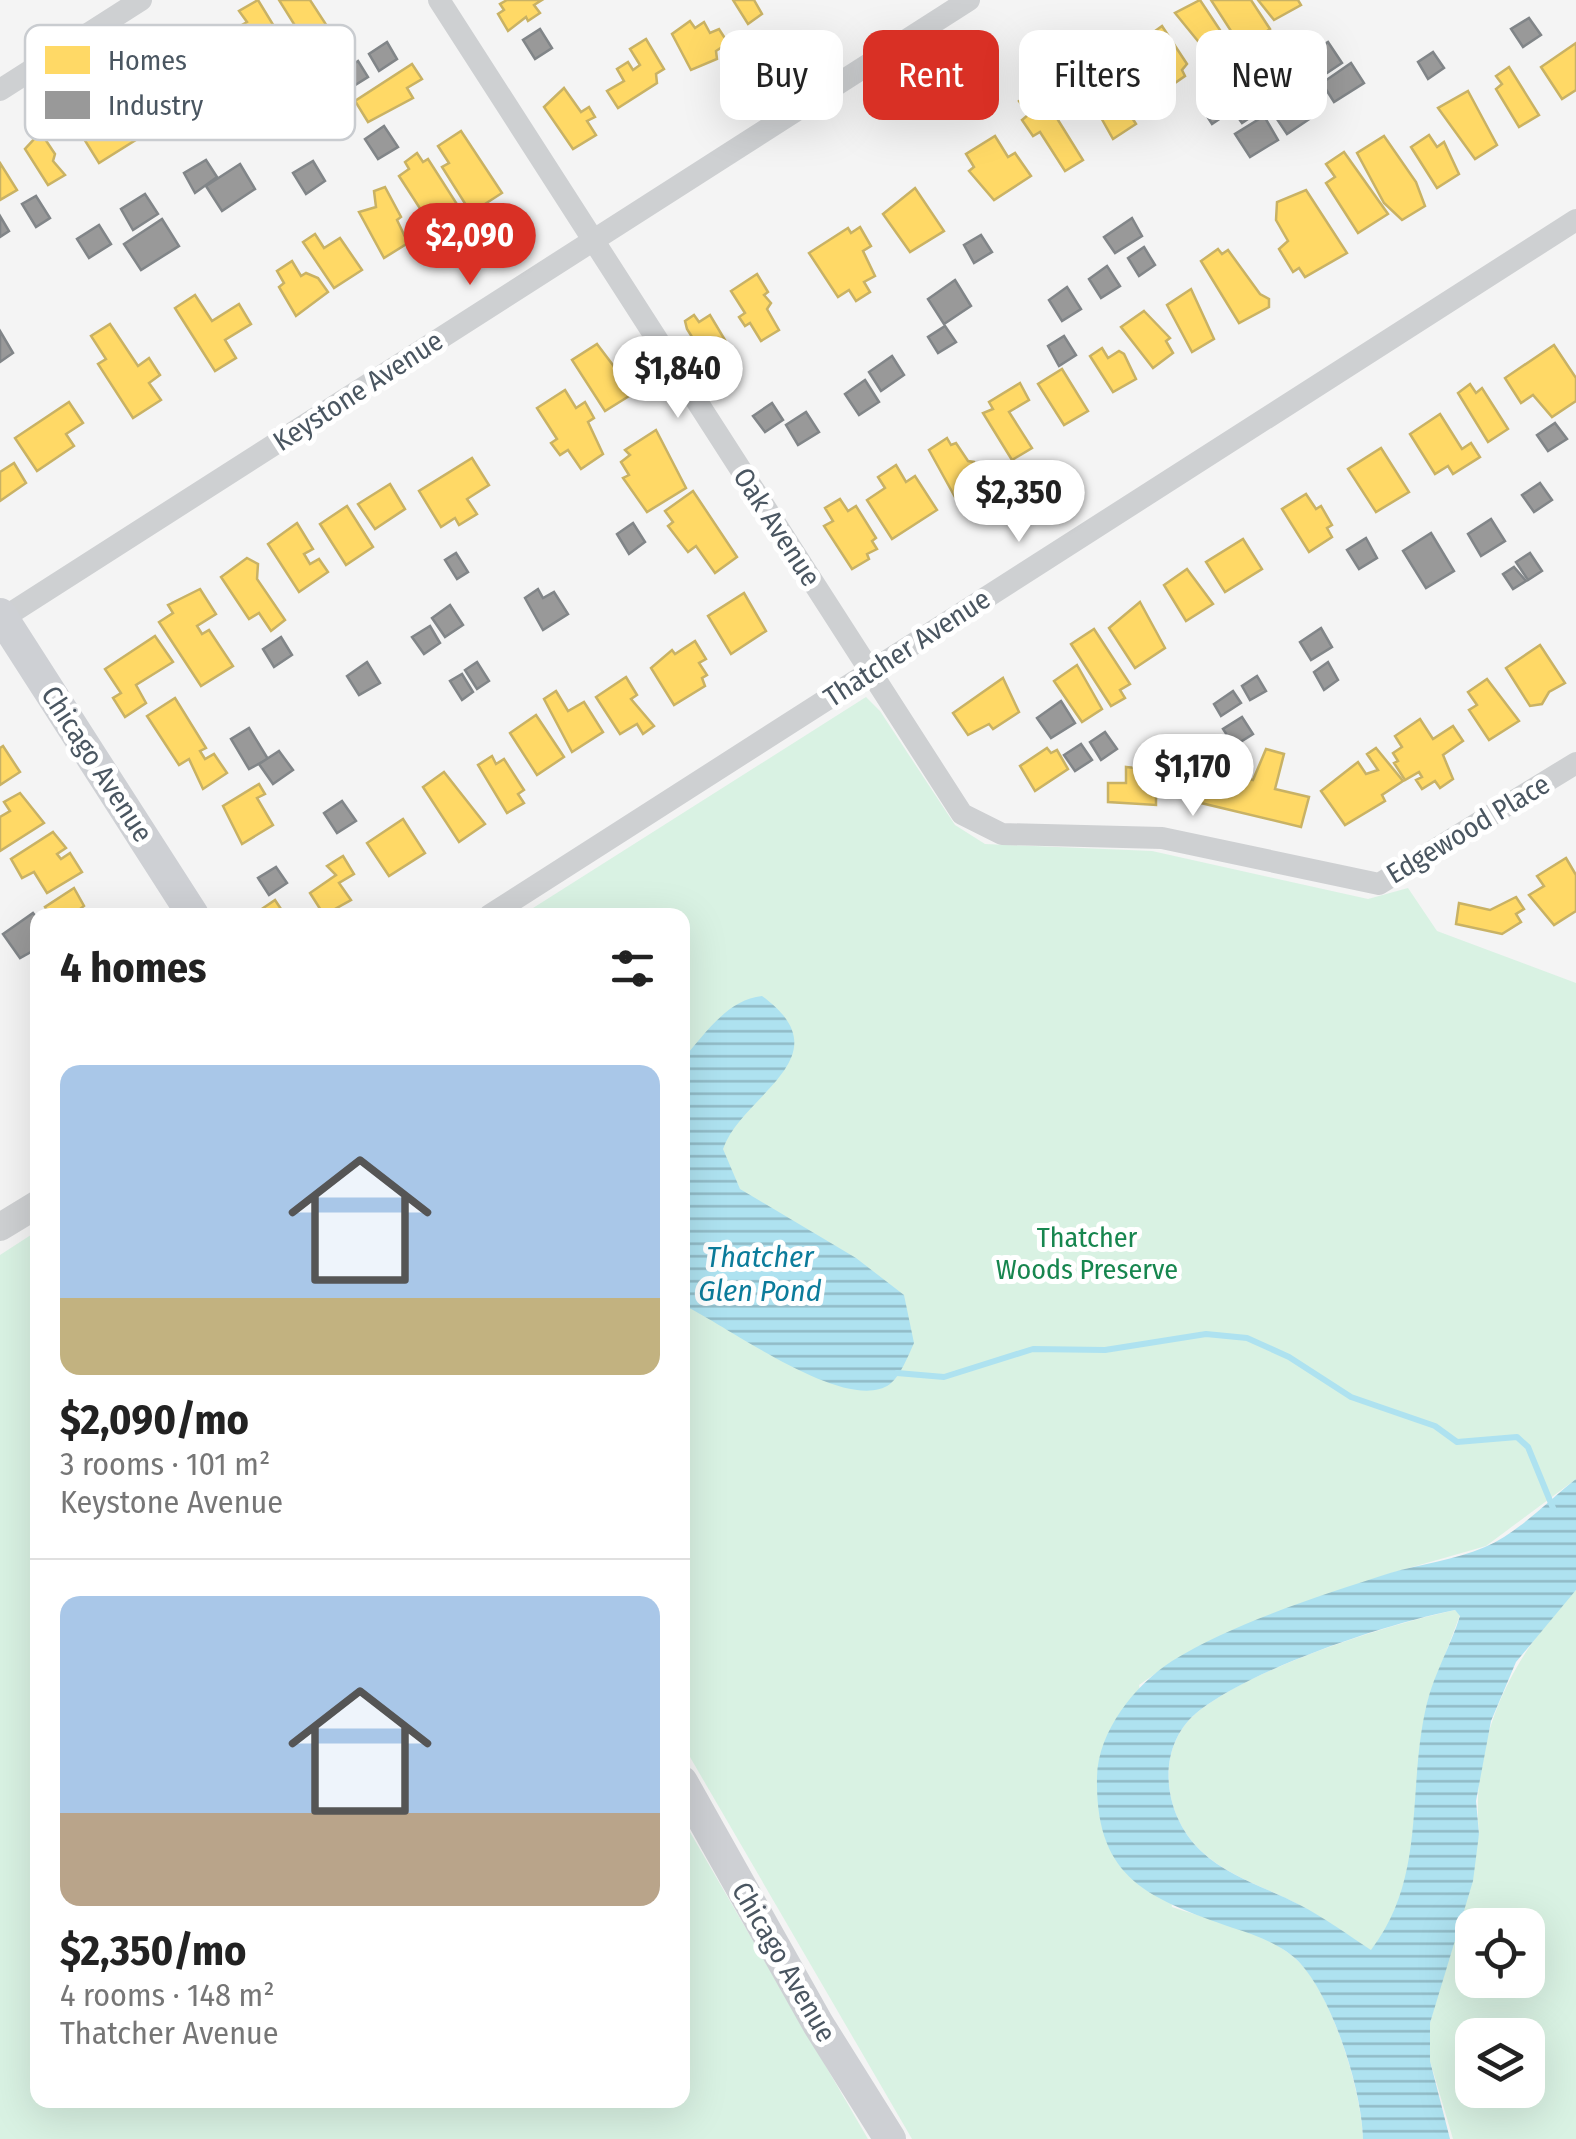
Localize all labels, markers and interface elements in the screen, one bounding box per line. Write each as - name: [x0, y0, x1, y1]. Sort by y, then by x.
- legend: [25, 25, 355, 140]
- chip: Buy: [720, 30, 843, 120]
- chip: Rent: [863, 30, 999, 120]
- chip: Filters: [1019, 30, 1176, 120]
- chip: New: [1196, 30, 1327, 120]
- text: Homes: [108, 44, 187, 77]
- text: Industry: [108, 89, 204, 122]
- pin: $2,090: [389, 203, 551, 288]
- text: $2,090: [426, 216, 514, 254]
- street label: Keystone Avenue: [267, 324, 449, 458]
- pin: $1,840: [597, 336, 759, 421]
- text: $1,840: [635, 349, 721, 387]
- pin: $2,350: [938, 460, 1100, 545]
- street label: Oak Avenue: [726, 461, 828, 593]
- text: $2,350: [976, 473, 1062, 511]
- street label: Thatcher Avenue: [818, 582, 996, 714]
- street label: Chicago Avenue: [34, 680, 160, 848]
- pin: $1,170: [1112, 734, 1274, 819]
- text: $1,170: [1155, 747, 1231, 785]
- street label: Edgewood Place: [1381, 767, 1555, 891]
- icon: filters: [605, 941, 660, 996]
- text: 4 homes: [60, 943, 207, 993]
- icon: home: [270, 1130, 450, 1310]
- park label: Thatcher Woods Preserve: [996, 1221, 1178, 1286]
- water label: Thatcher Glen Pond: [698, 1239, 822, 1309]
- text: $2,090/mo: [60, 1395, 249, 1445]
- text: 3 rooms · 101 m²: [60, 1445, 270, 1483]
- text: Keystone Avenue: [60, 1483, 283, 1521]
- icon: home: [270, 1661, 450, 1841]
- street label: Chicago Avenue: [725, 1876, 843, 2048]
- map controls: [1455, 1908, 1545, 2108]
- button: locate: [1455, 1908, 1545, 1998]
- text: $2,350/mo: [60, 1926, 246, 1976]
- text: 4 rooms · 148 m²: [60, 1976, 275, 2014]
- text: Thatcher Avenue: [60, 2014, 279, 2052]
- button: layers: [1455, 2018, 1545, 2108]

